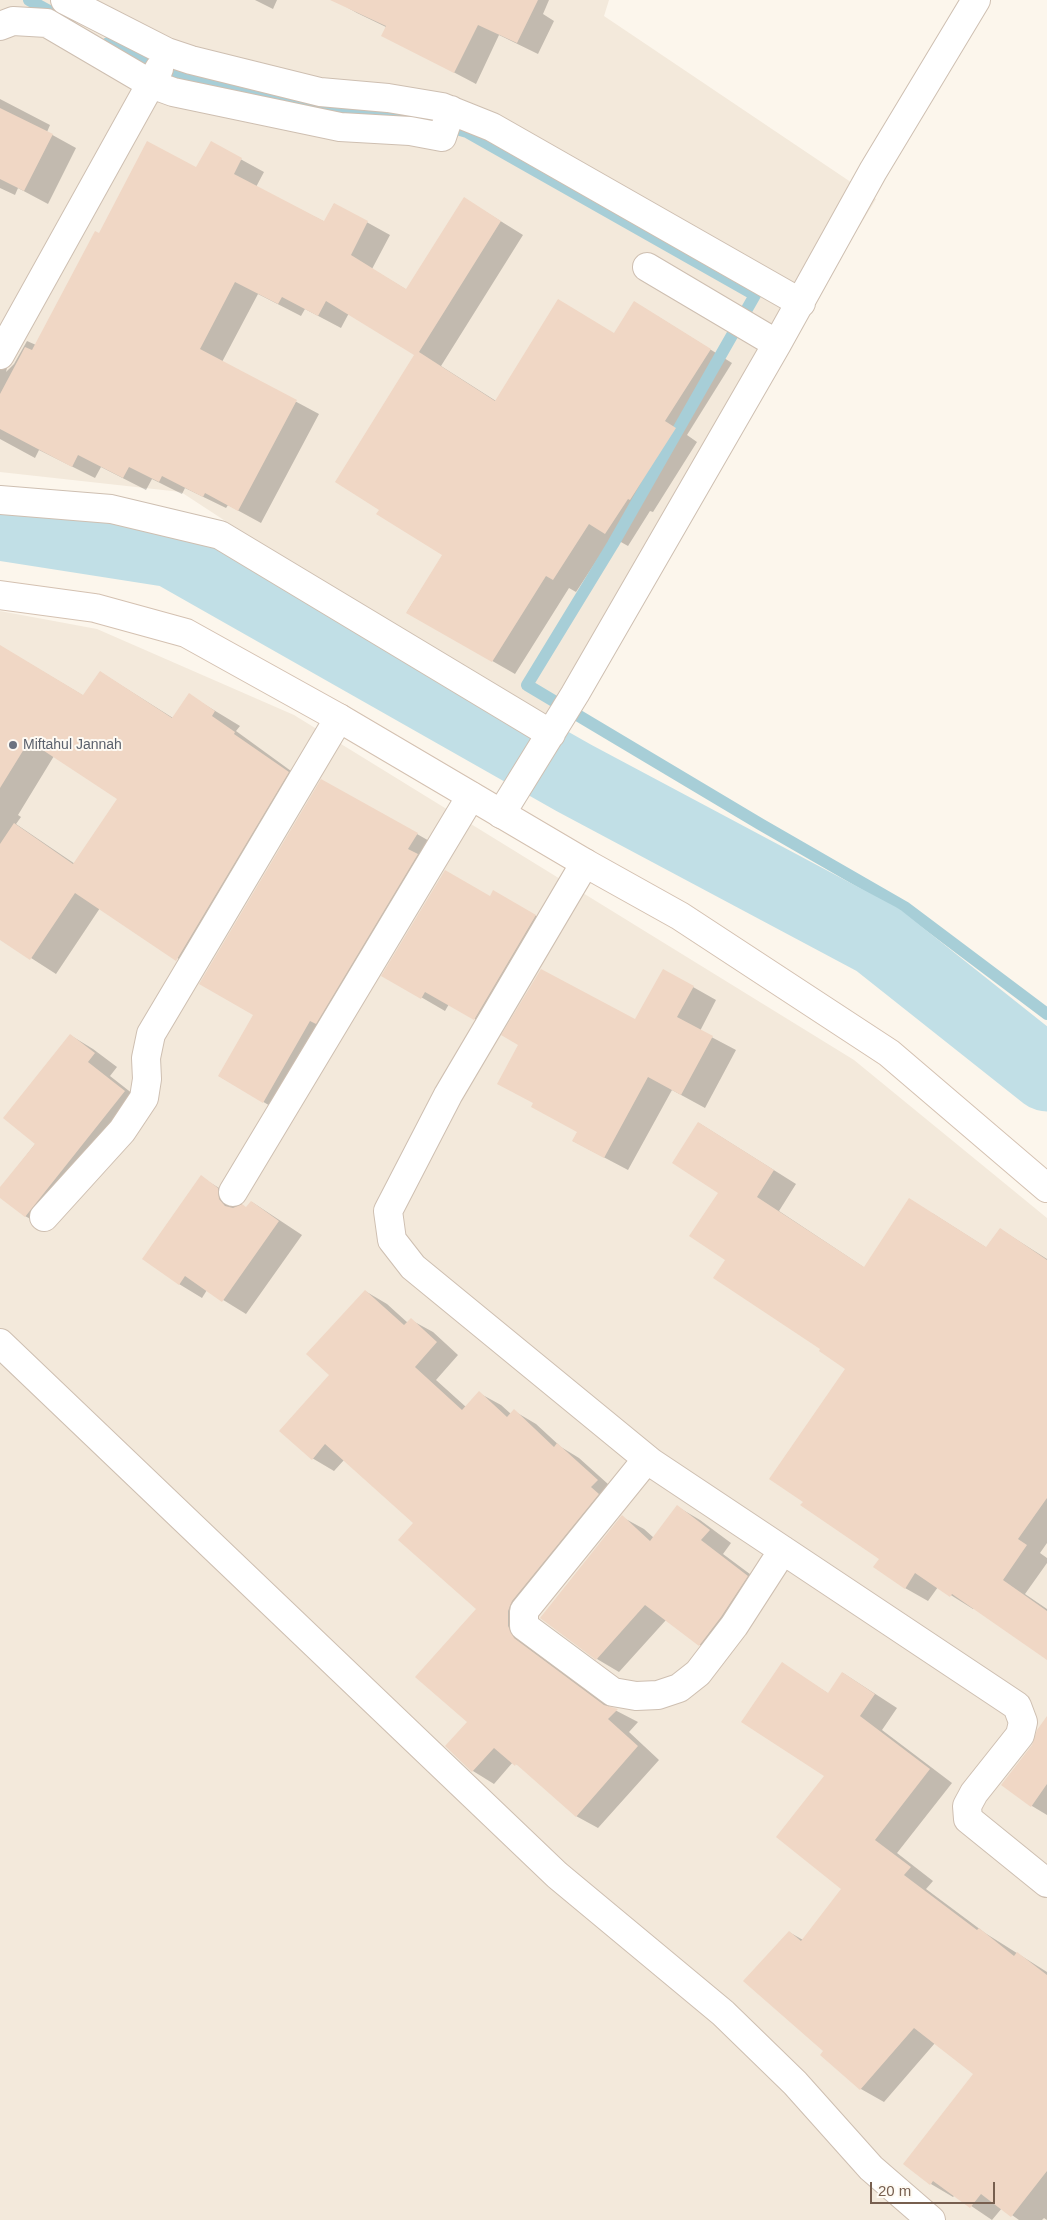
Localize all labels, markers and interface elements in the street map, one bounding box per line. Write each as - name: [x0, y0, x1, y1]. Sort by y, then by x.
- place label: Miftahul Jannah: [23, 737, 122, 753]
- marker: Miftahul Jannah: [7, 739, 19, 751]
- scale bar: [872, 2172, 997, 2204]
- text: 20 m: [878, 2182, 911, 2199]

